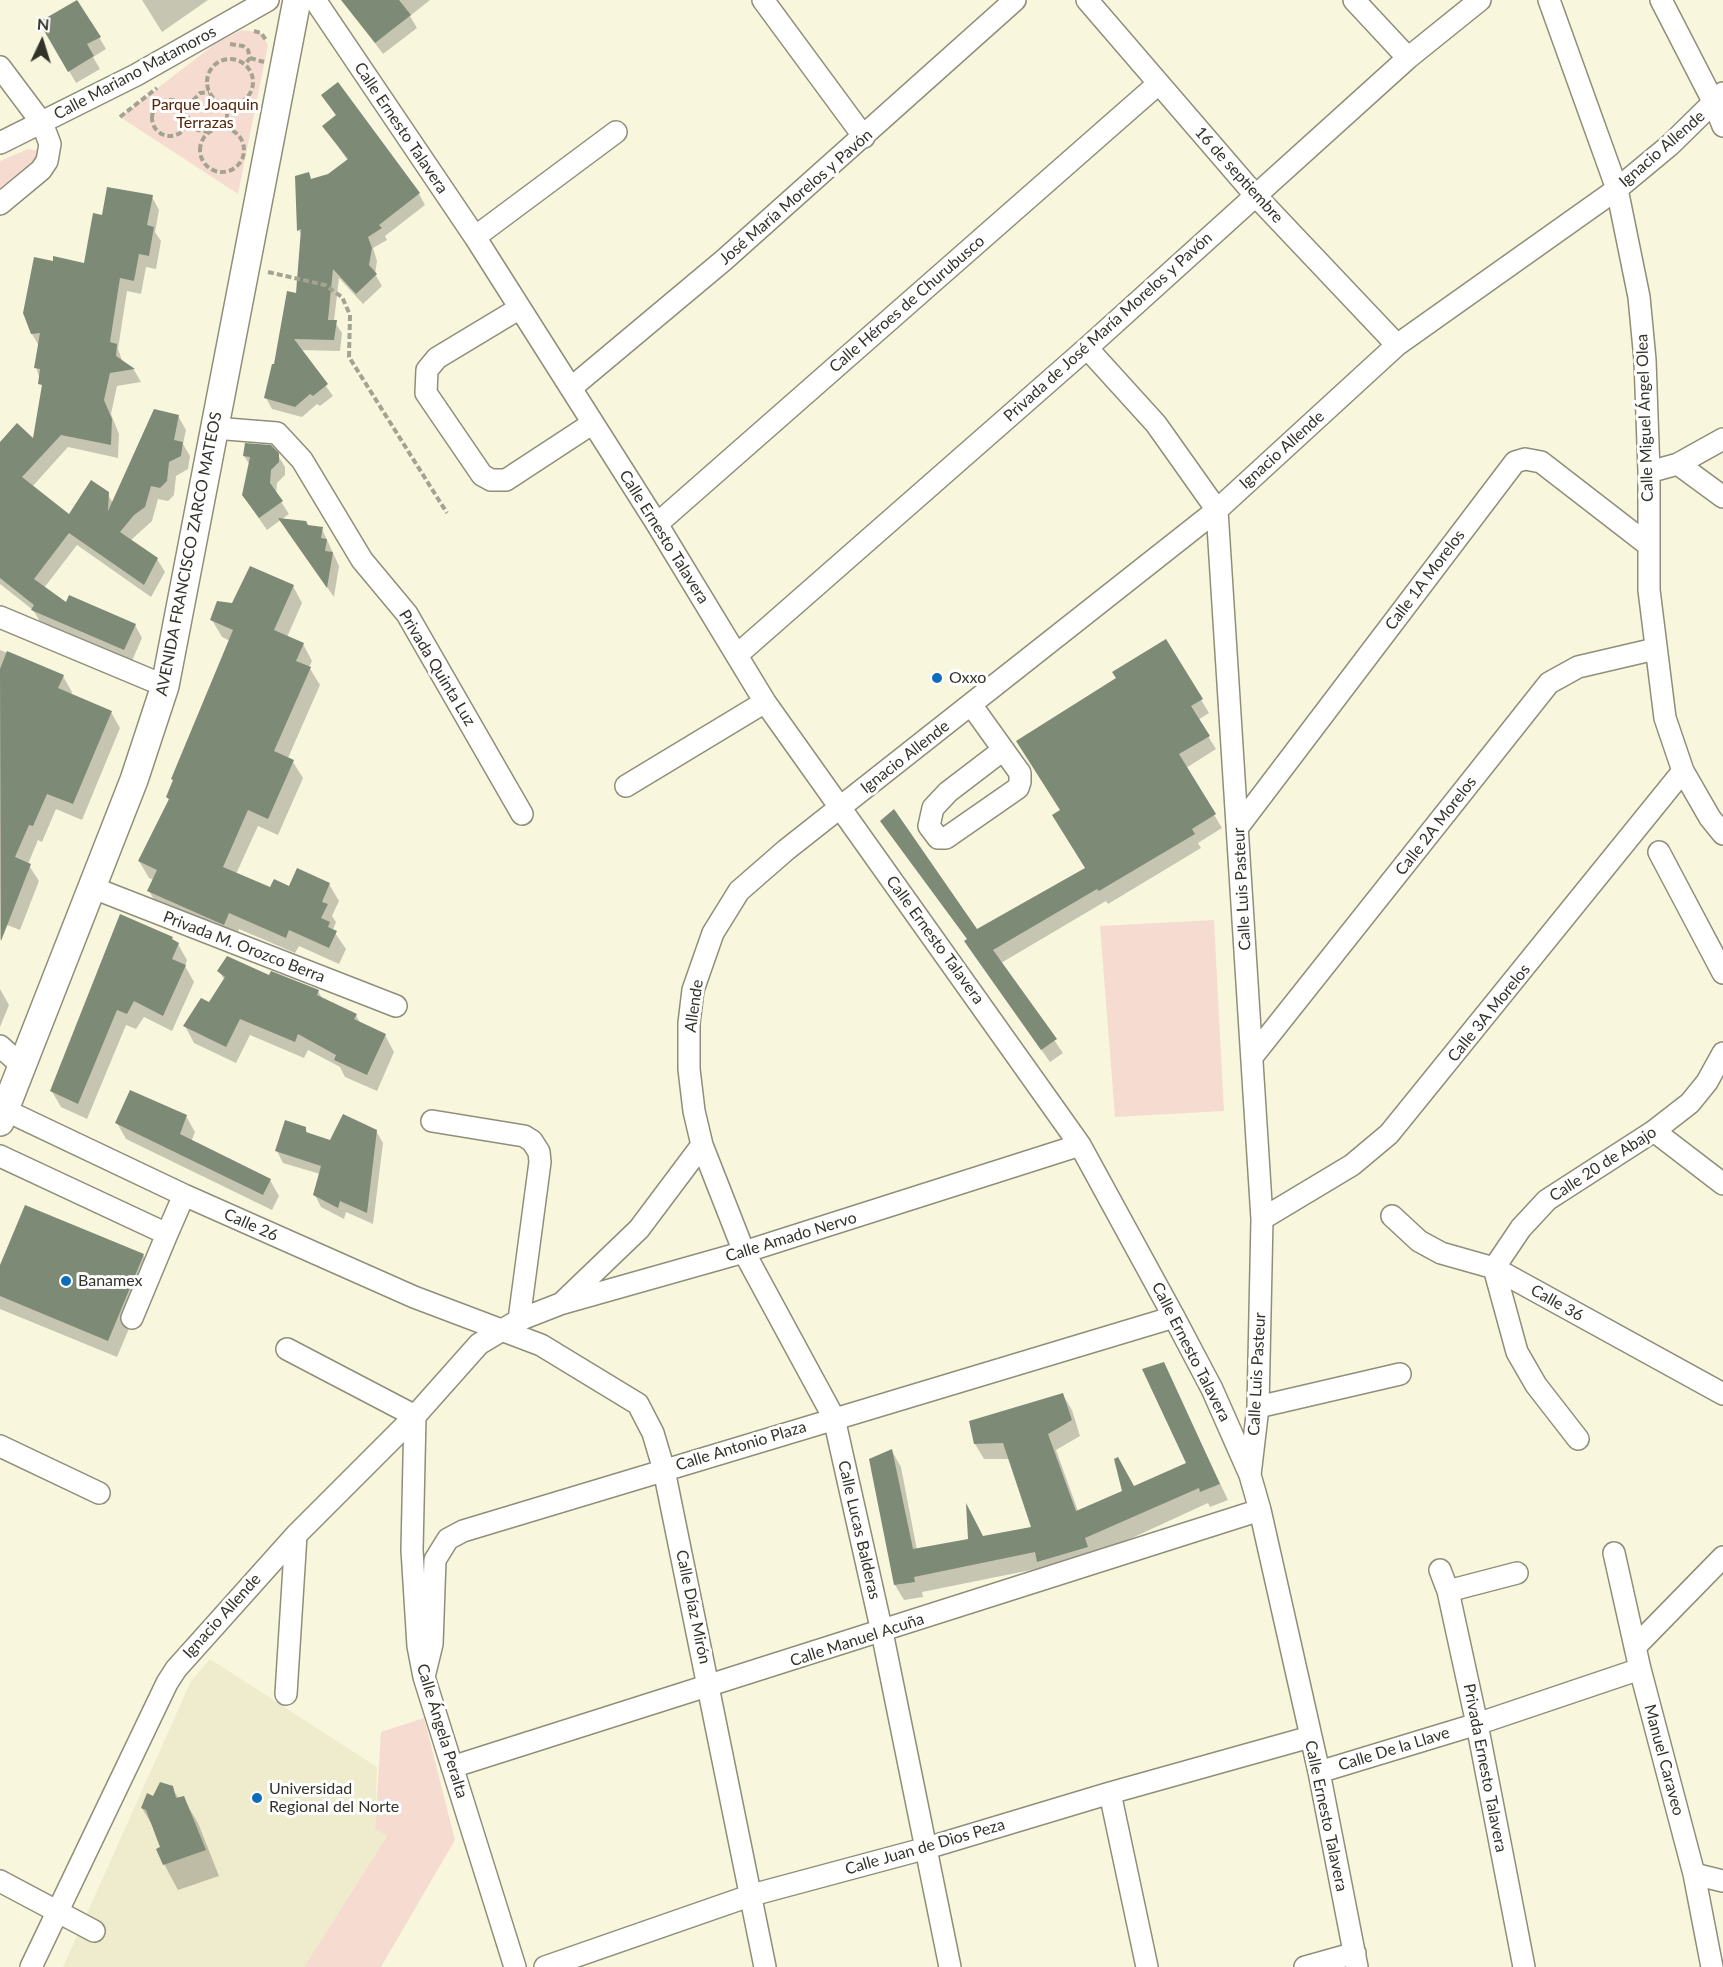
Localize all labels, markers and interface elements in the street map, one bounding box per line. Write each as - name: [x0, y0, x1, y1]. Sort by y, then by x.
- north arrow: [12, 12, 72, 72]
- text: N: [36, 14, 50, 33]
- street label: Calle Mariano Matamoros: [51, 22, 219, 124]
- street label: Calle Ernesto Talavera: [350, 59, 452, 197]
- park label: Parque Joaquin Terrazas: [151, 95, 259, 133]
- street label: Ignacio Allende: [1615, 107, 1709, 191]
- street label: 16 de septiembre: [1191, 123, 1287, 227]
- street label: José María Morelos y Pavón: [716, 125, 876, 269]
- street label: Privada de José María Morelos y Pavón: [1000, 228, 1216, 426]
- street label: Calle Héroes de Churubusco: [825, 231, 989, 377]
- street label: Calle Miguel Ángel Olea: [1632, 334, 1658, 502]
- street label: Ignacio Allende: [1236, 407, 1328, 493]
- street label: AVENIDA FRANCISCO ZARCO MATEOS: [152, 410, 226, 698]
- street label: Calle Ernesto Talavera: [615, 467, 713, 607]
- street label: Calle 1A Morelos: [1381, 526, 1469, 634]
- street label: Privada Quinta Luz: [395, 606, 479, 730]
- place label: Oxxo: [949, 668, 986, 688]
- marker: Oxxo: [930, 671, 944, 685]
- street label: Ignacio Allende: [857, 716, 953, 798]
- street label: Calle 2A Morelos: [1391, 773, 1481, 879]
- street label: Calle Luis Pasteur: [1229, 827, 1255, 951]
- street label: Calle Ernesto Talavera: [882, 872, 988, 1008]
- street label: Privada M. Orozco Berra: [160, 907, 328, 987]
- street label: Calle 3A Morelos: [1444, 960, 1534, 1066]
- street label: Allende: [681, 978, 707, 1034]
- street label: Calle 20 de Abajo: [1546, 1122, 1660, 1206]
- street label: Calle 26: [221, 1205, 281, 1245]
- street label: Calle Amado Nervo: [723, 1208, 859, 1266]
- place label: Banamex: [78, 1271, 143, 1291]
- marker: Banamex: [59, 1274, 73, 1288]
- street label: Calle Ernesto Talavera: [1147, 1279, 1235, 1425]
- street label: Calle 36: [1527, 1281, 1587, 1325]
- street label: Calle Luis Pasteur: [1244, 1312, 1270, 1436]
- street label: Calle Antonio Plaza: [673, 1417, 809, 1475]
- street label: Calle Lucas Balderas: [834, 1459, 884, 1601]
- street label: Calle Díaz Mirón: [672, 1548, 714, 1666]
- street label: Ignacio Allende: [179, 1570, 265, 1662]
- street label: Calle Manuel Acuña: [788, 1609, 926, 1671]
- street label: Calle Ángela Peralta: [412, 1661, 472, 1801]
- street label: Privada Ernesto Talavera: [1459, 1682, 1511, 1854]
- street label: Manuel Caraveo: [1640, 1702, 1688, 1818]
- street label: Calle De la Llave: [1336, 1723, 1452, 1775]
- street label: Calle Ernesto Talavera: [1301, 1739, 1351, 1893]
- place label: Universidad Regional del Norte: [269, 1779, 399, 1817]
- marker: Universidad Regional del Norte: [250, 1791, 264, 1805]
- street label: Calle Juan de Dios Peza: [843, 1815, 1007, 1879]

